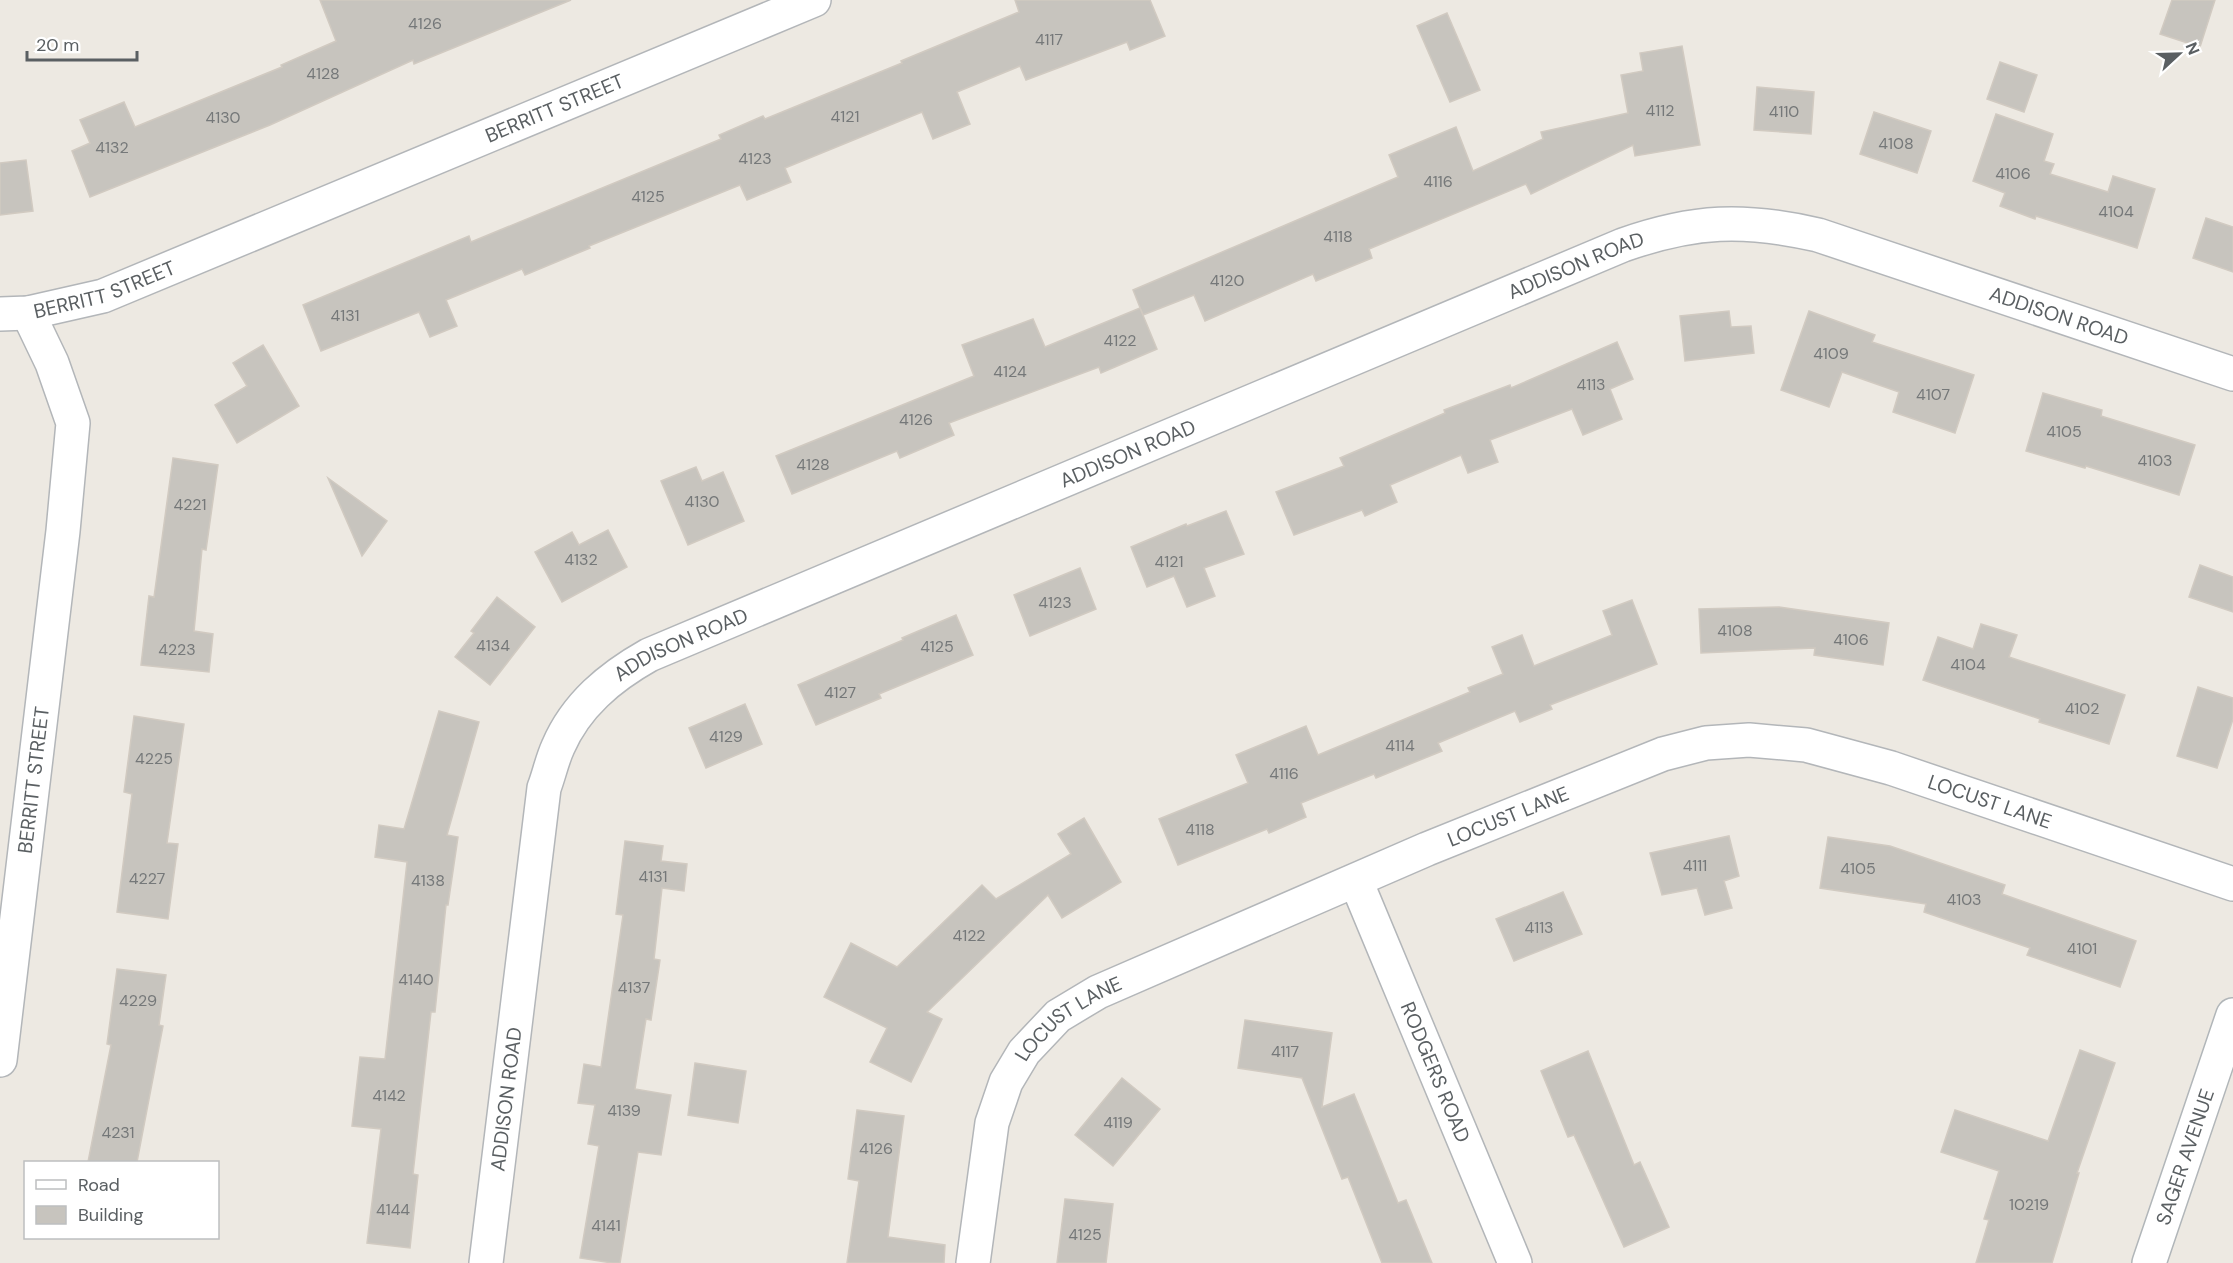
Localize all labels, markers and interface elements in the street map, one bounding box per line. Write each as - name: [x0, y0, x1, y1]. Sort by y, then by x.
- house number: 4126: [408, 13, 442, 34]
- scale bar: [27, 24, 136, 62]
- north arrow: [2149, 24, 2209, 84]
- house number: 4117: [1035, 29, 1063, 50]
- text: 20 m: [36, 33, 79, 57]
- text: N: [2181, 39, 2204, 58]
- house number: 4128: [306, 63, 340, 84]
- street label: BERRITT STREET: [481, 68, 628, 148]
- house number: 4112: [1646, 100, 1674, 121]
- house number: 4110: [1769, 101, 1799, 122]
- house number: 4121: [831, 106, 859, 127]
- house number: 4130: [205, 107, 241, 128]
- house number: 4108: [1878, 133, 1914, 154]
- house number: 4132: [95, 137, 129, 158]
- house number: 4123: [738, 148, 772, 169]
- house number: 4106: [1995, 163, 2031, 184]
- house number: 4116: [1423, 171, 1453, 192]
- house number: 4125: [631, 186, 665, 207]
- house number: 4104: [2098, 201, 2134, 222]
- house number: 4118: [1323, 226, 1353, 247]
- street label: ADDISON ROAD: [1504, 226, 1647, 305]
- street label: BERRITT STREET: [31, 254, 179, 324]
- house number: 4120: [1210, 270, 1244, 291]
- street label: ADDISON ROAD: [1986, 280, 2132, 351]
- house number: 4131: [331, 305, 359, 326]
- house number: 4122: [1103, 330, 1137, 351]
- house number: 4109: [1813, 343, 1849, 364]
- house number: 4124: [993, 361, 1027, 382]
- house number: 4113: [1576, 374, 1606, 395]
- house number: 4107: [1916, 384, 1950, 405]
- house number: 4126: [899, 409, 933, 430]
- street label: ADDISON ROAD: [1056, 413, 1200, 494]
- house number: 4105: [2046, 421, 2082, 442]
- house number: 4103: [2137, 450, 2173, 471]
- house number: 4128: [796, 454, 830, 475]
- house number: 4130: [684, 491, 720, 512]
- house number: 4221: [173, 494, 207, 515]
- house number: 4132: [564, 549, 598, 570]
- house number: 4121: [1155, 551, 1183, 572]
- house number: 4123: [1038, 592, 1072, 613]
- street label: ADDISON ROAD: [608, 602, 752, 687]
- house number: 4108: [1717, 620, 1753, 641]
- house number: 4106: [1833, 629, 1869, 650]
- house number: 4134: [476, 635, 510, 656]
- house number: 4125: [920, 636, 954, 657]
- house number: 4223: [158, 639, 196, 660]
- house number: 4104: [1950, 654, 1986, 675]
- house number: 4127: [824, 682, 856, 703]
- house number: 4102: [2065, 698, 2099, 719]
- street label: BERRITT STREET: [12, 705, 55, 855]
- house number: 4129: [709, 726, 743, 747]
- house number: 4114: [1385, 735, 1415, 756]
- house number: 4225: [135, 748, 173, 769]
- house number: 4116: [1269, 763, 1299, 784]
- street label: LOCUST LANE: [1925, 768, 2055, 835]
- street label: LOCUST LANE: [1443, 780, 1573, 852]
- house number: 4118: [1185, 819, 1215, 840]
- house number: 4111: [1683, 855, 1707, 876]
- house number: 4105: [1840, 858, 1876, 879]
- house number: 4131: [639, 866, 667, 887]
- house number: 4227: [129, 868, 165, 889]
- house number: 4138: [411, 870, 445, 891]
- house number: 4103: [1946, 889, 1982, 910]
- house number: 4113: [1524, 917, 1554, 938]
- house number: 4122: [952, 925, 986, 946]
- house number: 4101: [2067, 938, 2097, 959]
- house number: 4140: [398, 969, 434, 990]
- street label: LOCUST LANE: [1009, 970, 1126, 1066]
- house number: 4137: [618, 977, 650, 998]
- house number: 4229: [119, 990, 157, 1011]
- street label: RODGERS ROAD: [1395, 998, 1476, 1146]
- street label: ADDISON ROAD: [484, 1026, 528, 1173]
- house number: 4117: [1271, 1041, 1299, 1062]
- house number: 4142: [372, 1085, 406, 1106]
- street label: SAGER AVENUE: [2150, 1085, 2220, 1228]
- house number: 4139: [607, 1100, 641, 1121]
- house number: 4119: [1103, 1112, 1133, 1133]
- house number: 4231: [101, 1122, 135, 1143]
- house number: 4126: [859, 1138, 893, 1159]
- legend: [24, 1161, 219, 1239]
- text: Road: [78, 1173, 120, 1197]
- house number: 10219: [2009, 1194, 2049, 1215]
- house number: 4144: [376, 1199, 410, 1220]
- text: Building: [78, 1203, 143, 1227]
- house number: 4141: [591, 1215, 621, 1236]
- house number: 4125: [1068, 1224, 1102, 1245]

